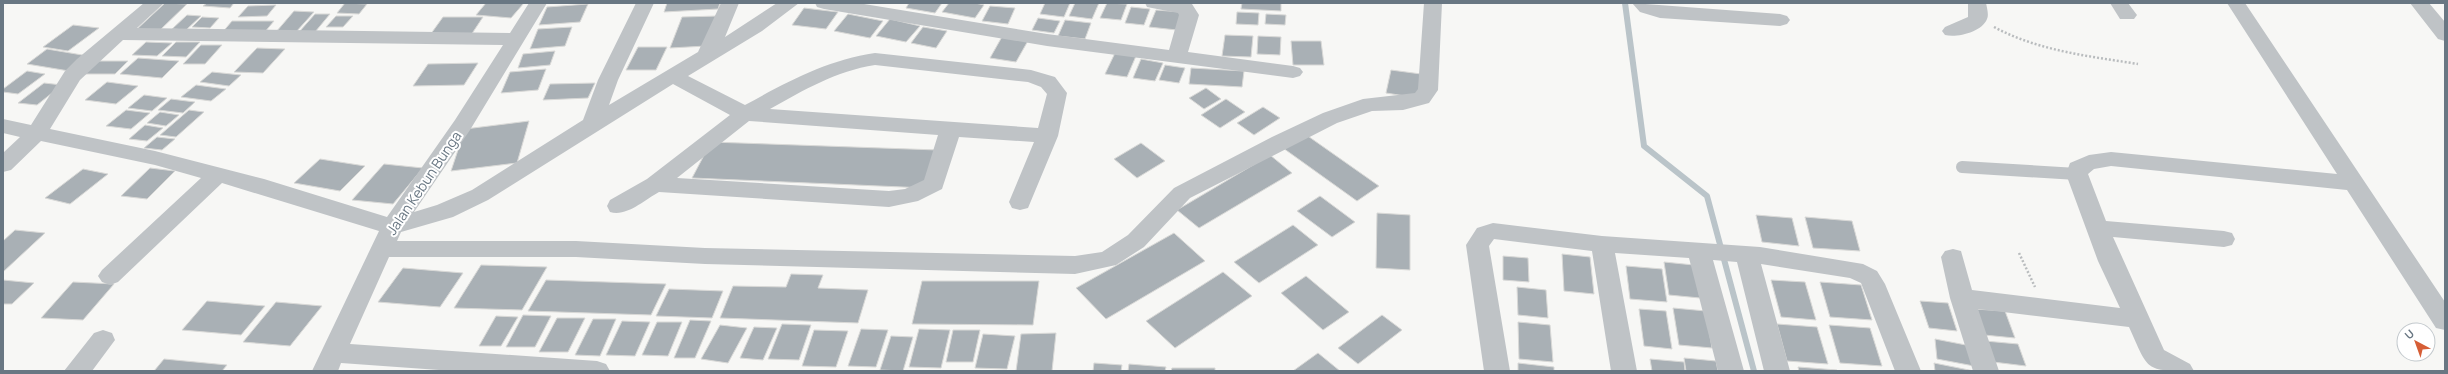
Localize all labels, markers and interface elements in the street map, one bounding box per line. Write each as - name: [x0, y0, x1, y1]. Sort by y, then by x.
- street label: Jalan Kebun Bunga: [382, 127, 465, 238]
- north arrow: [2396, 322, 2436, 362]
- text: U: [2401, 326, 2417, 342]

